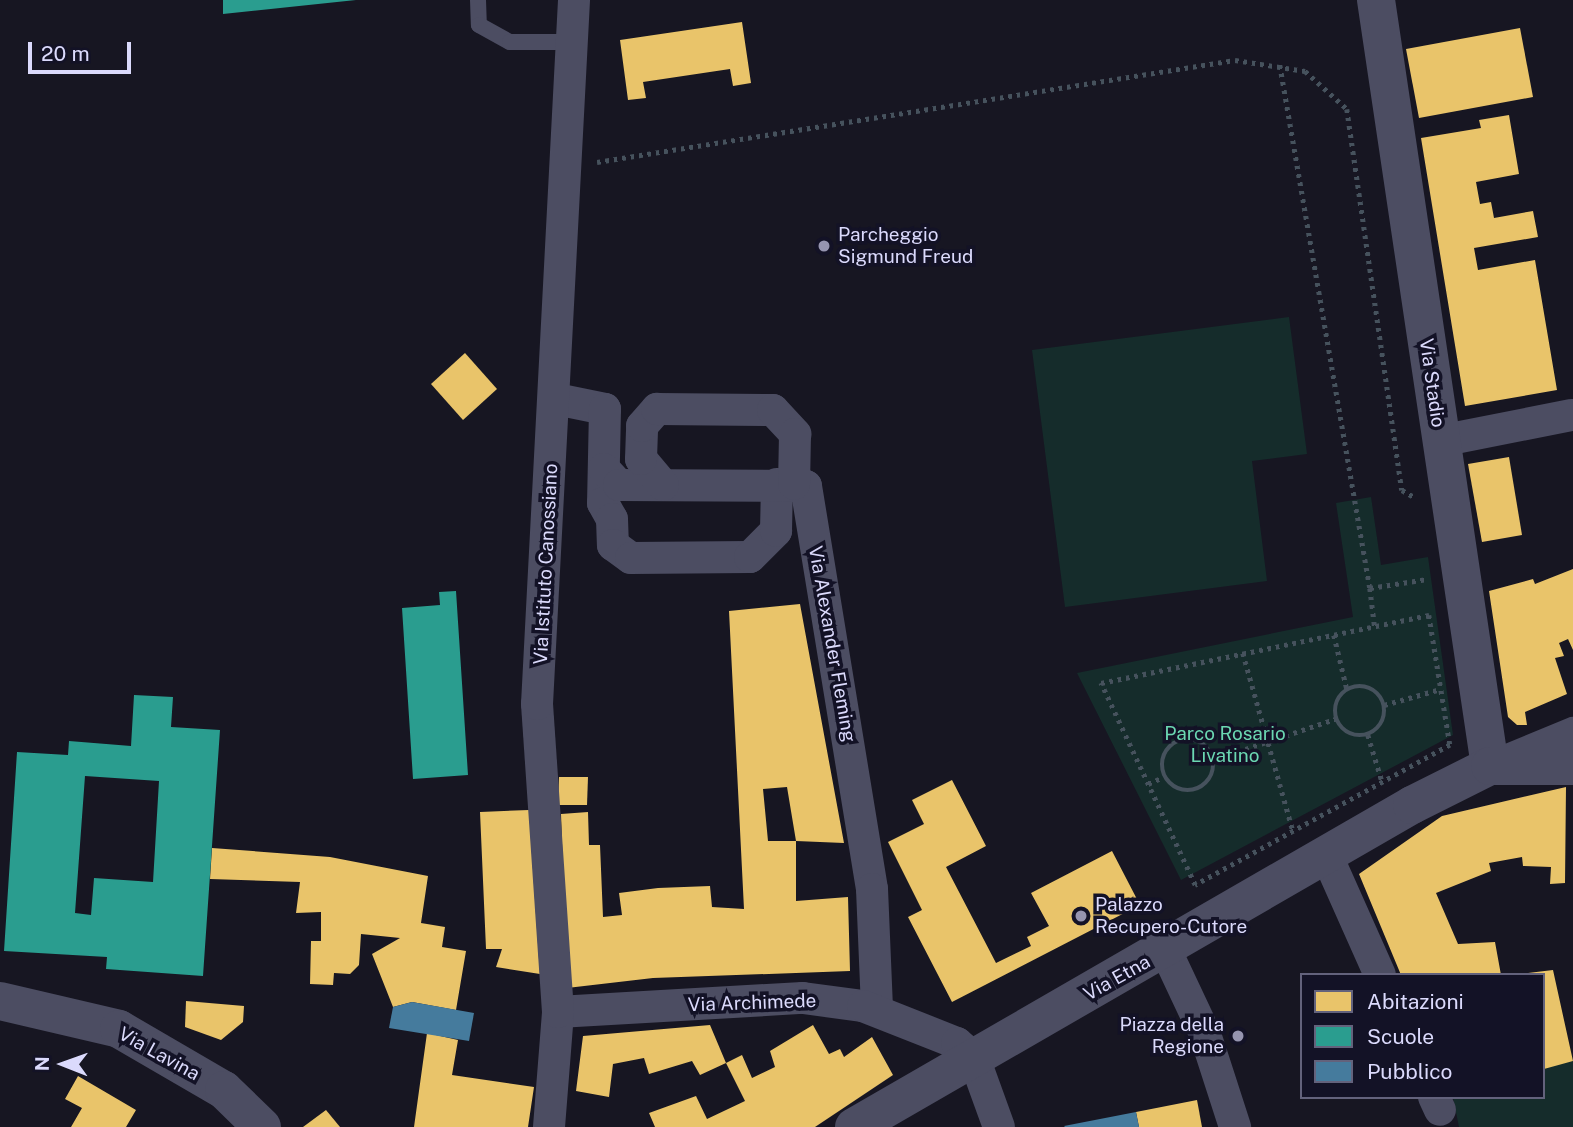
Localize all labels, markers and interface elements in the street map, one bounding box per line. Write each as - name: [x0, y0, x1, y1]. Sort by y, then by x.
- scale bar: [32, 28, 135, 72]
- text: 20 m: [41, 41, 90, 66]
- place label: Parcheggio Sigmund Freud: [838, 224, 973, 268]
- marker: Parcheggio Sigmund Freud: [816, 238, 832, 254]
- street label: Via Stadio: [1414, 337, 1450, 429]
- street label: Via Istituto Canossiano: [529, 463, 563, 665]
- street label: Via Alexander Fleming: [804, 544, 860, 744]
- park label: Parco Rosario Livatino: [1164, 723, 1286, 767]
- place label: Palazzo Recupero-Cutore: [1095, 894, 1247, 938]
- marker: Palazzo Recupero-Cutore: [1073, 908, 1089, 924]
- street label: Via Etna: [1080, 950, 1154, 1006]
- legend: [1300, 973, 1545, 1099]
- street label: Via Archimede: [687, 989, 817, 1017]
- text: Abitazioni: [1367, 989, 1464, 1014]
- place label: Piazza della Regione: [1119, 1014, 1224, 1058]
- street label: Via Lavina: [114, 1022, 204, 1086]
- text: Scuole: [1367, 1024, 1434, 1049]
- marker: Piazza della Regione: [1230, 1028, 1246, 1044]
- north arrow: [28, 1029, 98, 1099]
- text: N: [31, 1056, 53, 1071]
- text: Pubblico: [1367, 1059, 1452, 1084]

